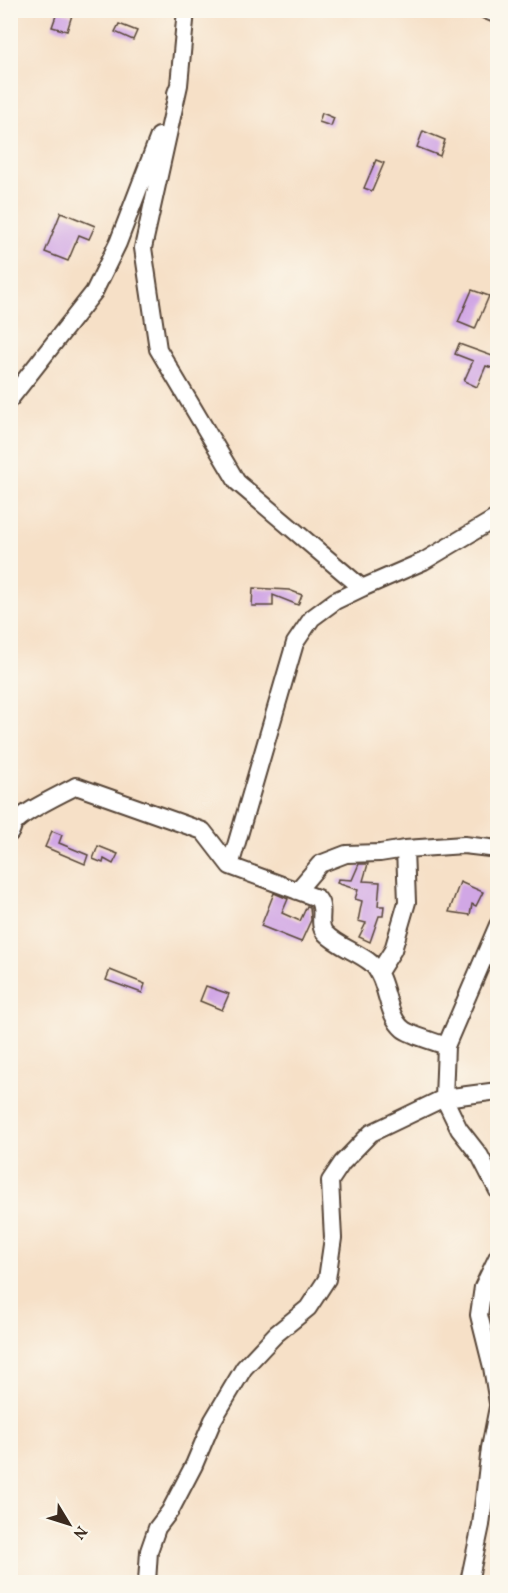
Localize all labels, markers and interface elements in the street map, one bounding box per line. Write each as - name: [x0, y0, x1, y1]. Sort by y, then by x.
- north arrow: [39, 1494, 99, 1554]
- text: N: [67, 1521, 91, 1544]

